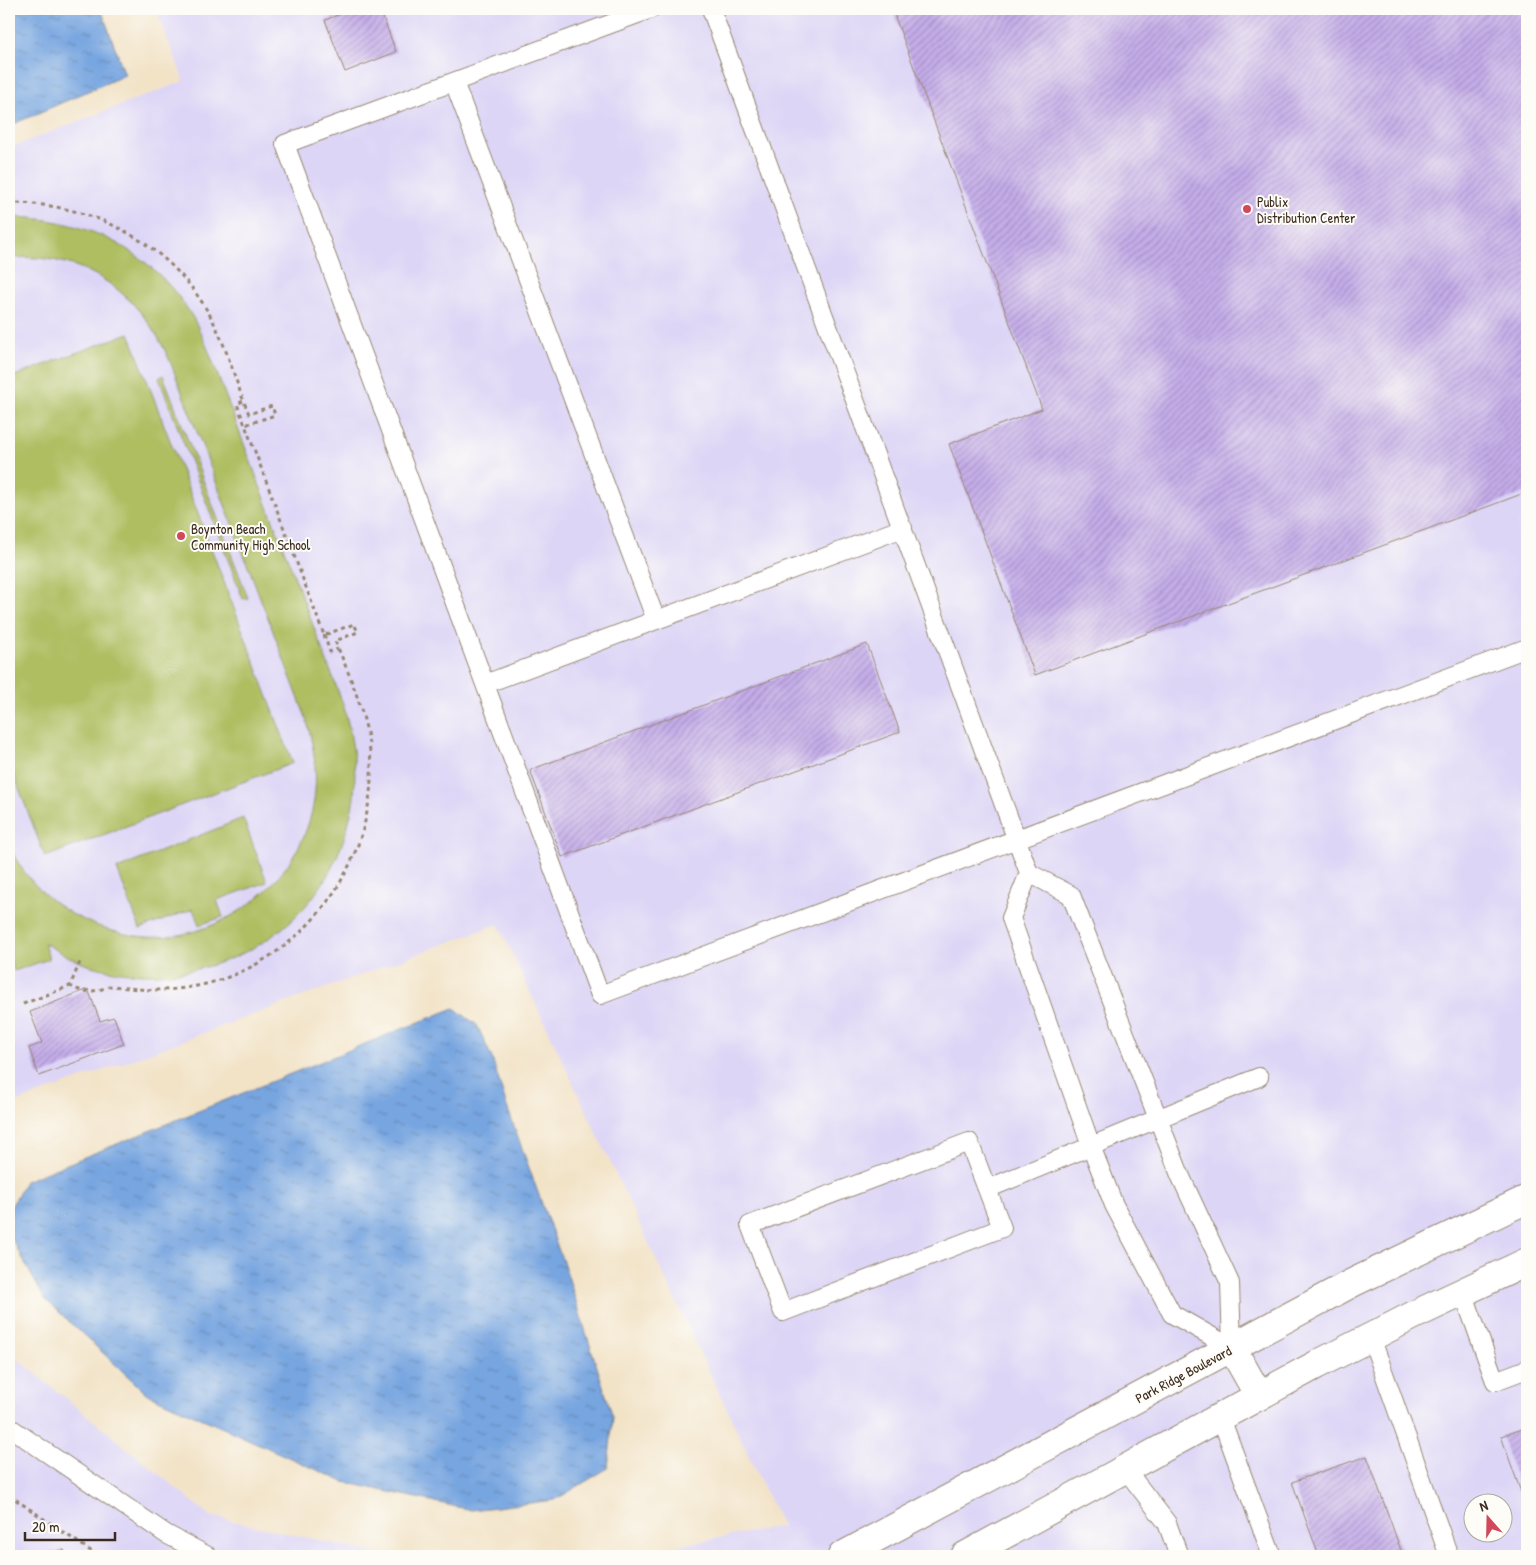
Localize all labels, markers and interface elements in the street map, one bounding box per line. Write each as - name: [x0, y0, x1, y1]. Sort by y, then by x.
- place label: Publix Distribution Center: [1257, 192, 1356, 227]
- marker: Publix Distribution Center: [1241, 203, 1253, 215]
- place label: Boynton Beach Community High School: [191, 519, 310, 555]
- marker: Boynton Beach Community High School: [175, 530, 187, 542]
- street label: Park Ridge Boulevard: [1132, 1340, 1235, 1408]
- north arrow: [1464, 1492, 1514, 1542]
- text: N: [1477, 1495, 1491, 1516]
- scale bar: [25, 1510, 115, 1542]
- text: 20 m: [32, 1516, 59, 1537]

